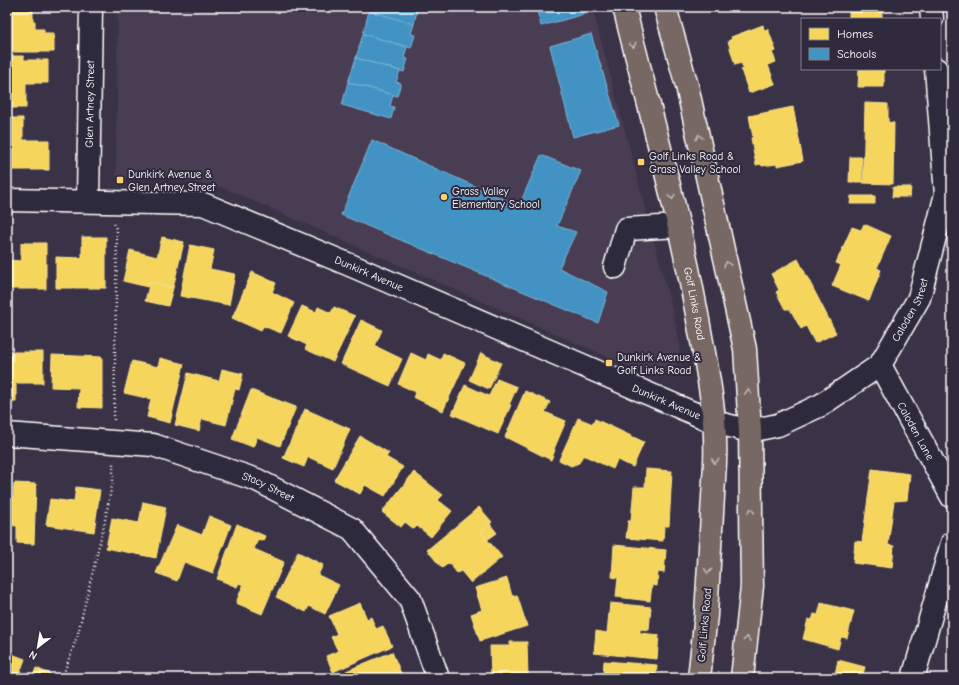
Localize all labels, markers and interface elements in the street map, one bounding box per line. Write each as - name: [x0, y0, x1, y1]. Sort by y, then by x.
- legend: [801, 18, 941, 70]
- text: Homes: [837, 27, 873, 41]
- one-way arrow: [629, 42, 637, 48]
- text: Schools: [837, 47, 876, 61]
- street label: Glen Artney Street: [83, 59, 97, 148]
- one-way arrow: [695, 134, 703, 140]
- place label: Golf Links Road & Grass Valley School: [649, 150, 741, 176]
- marker: Golf Links Road & Grass Valley School: [636, 157, 646, 167]
- place label: Dunkirk Avenue & Glen Artney Street: [128, 168, 216, 194]
- marker: Dunkirk Avenue & Glen Artney Street: [115, 175, 125, 185]
- place label: Grass Valley Elementary School: [452, 185, 540, 211]
- marker: Grass Valley Elementary School: [439, 192, 449, 202]
- one-way arrow: [667, 194, 675, 200]
- street label: Dunkirk Avenue: [333, 253, 406, 294]
- one-way arrow: [723, 261, 731, 267]
- street label: Golf Links Road: [681, 266, 708, 342]
- street label: Caloden Street: [889, 276, 931, 344]
- place label: Dunkirk Avenue & Golf Links Road: [617, 351, 701, 377]
- marker: Dunkirk Avenue & Golf Links Road: [604, 358, 614, 368]
- street label: Dunkirk Avenue: [630, 382, 703, 423]
- one-way arrow: [743, 389, 752, 395]
- street label: Caloden Lane: [894, 400, 937, 463]
- one-way arrow: [711, 458, 720, 464]
- street label: Stacy Street: [240, 469, 297, 505]
- one-way arrow: [747, 508, 756, 514]
- one-way arrow: [704, 568, 713, 574]
- street label: Golf Links Road: [695, 587, 714, 663]
- north arrow: [18, 627, 58, 667]
- one-way arrow: [742, 636, 751, 642]
- text: N: [27, 648, 40, 663]

